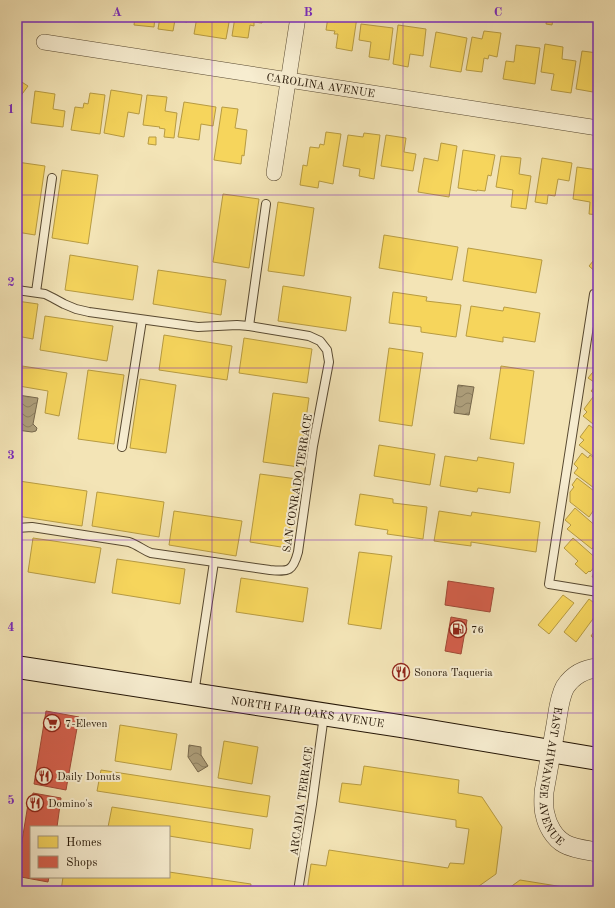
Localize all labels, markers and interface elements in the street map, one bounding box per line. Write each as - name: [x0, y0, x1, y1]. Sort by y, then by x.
- text: A: [112, 6, 122, 19]
- text: B: [303, 6, 313, 19]
- text: C: [494, 6, 502, 19]
- street label: CAROLINA AVENUE: [265, 73, 375, 100]
- text: 1: [7, 103, 15, 116]
- text: 2: [7, 276, 15, 289]
- street label: SAN CONRADO TERRACE: [282, 413, 315, 553]
- text: 3: [7, 449, 15, 462]
- fuel station icon: 76: [448, 619, 468, 639]
- text: 4: [7, 621, 15, 634]
- place label: 76: [471, 625, 484, 636]
- restaurant icon: Sonora Taqueria: [391, 662, 411, 682]
- place label: Sonora Taqueria: [414, 668, 493, 679]
- street label: NORTH FAIR OAKS AVENUE: [230, 696, 385, 730]
- street label: EAST AHWANEE AVENUE: [554, 701, 574, 845]
- text: EAST AHWANEE AVENUE: [537, 706, 566, 848]
- supermarket icon: 7-Eleven: [42, 713, 62, 733]
- place label: 7-Eleven: [65, 719, 107, 730]
- street label: ARCADIA TERRACE: [289, 746, 316, 856]
- restaurant icon: Daily Donuts: [34, 766, 54, 786]
- place label: Daily Donuts: [57, 772, 121, 783]
- restaurant icon: Domino's: [25, 793, 45, 813]
- text: 5: [7, 794, 15, 807]
- place label: Domino's: [48, 799, 93, 810]
- legend: [30, 826, 170, 878]
- text: Homes: [66, 837, 102, 849]
- text: Shops: [66, 857, 97, 869]

